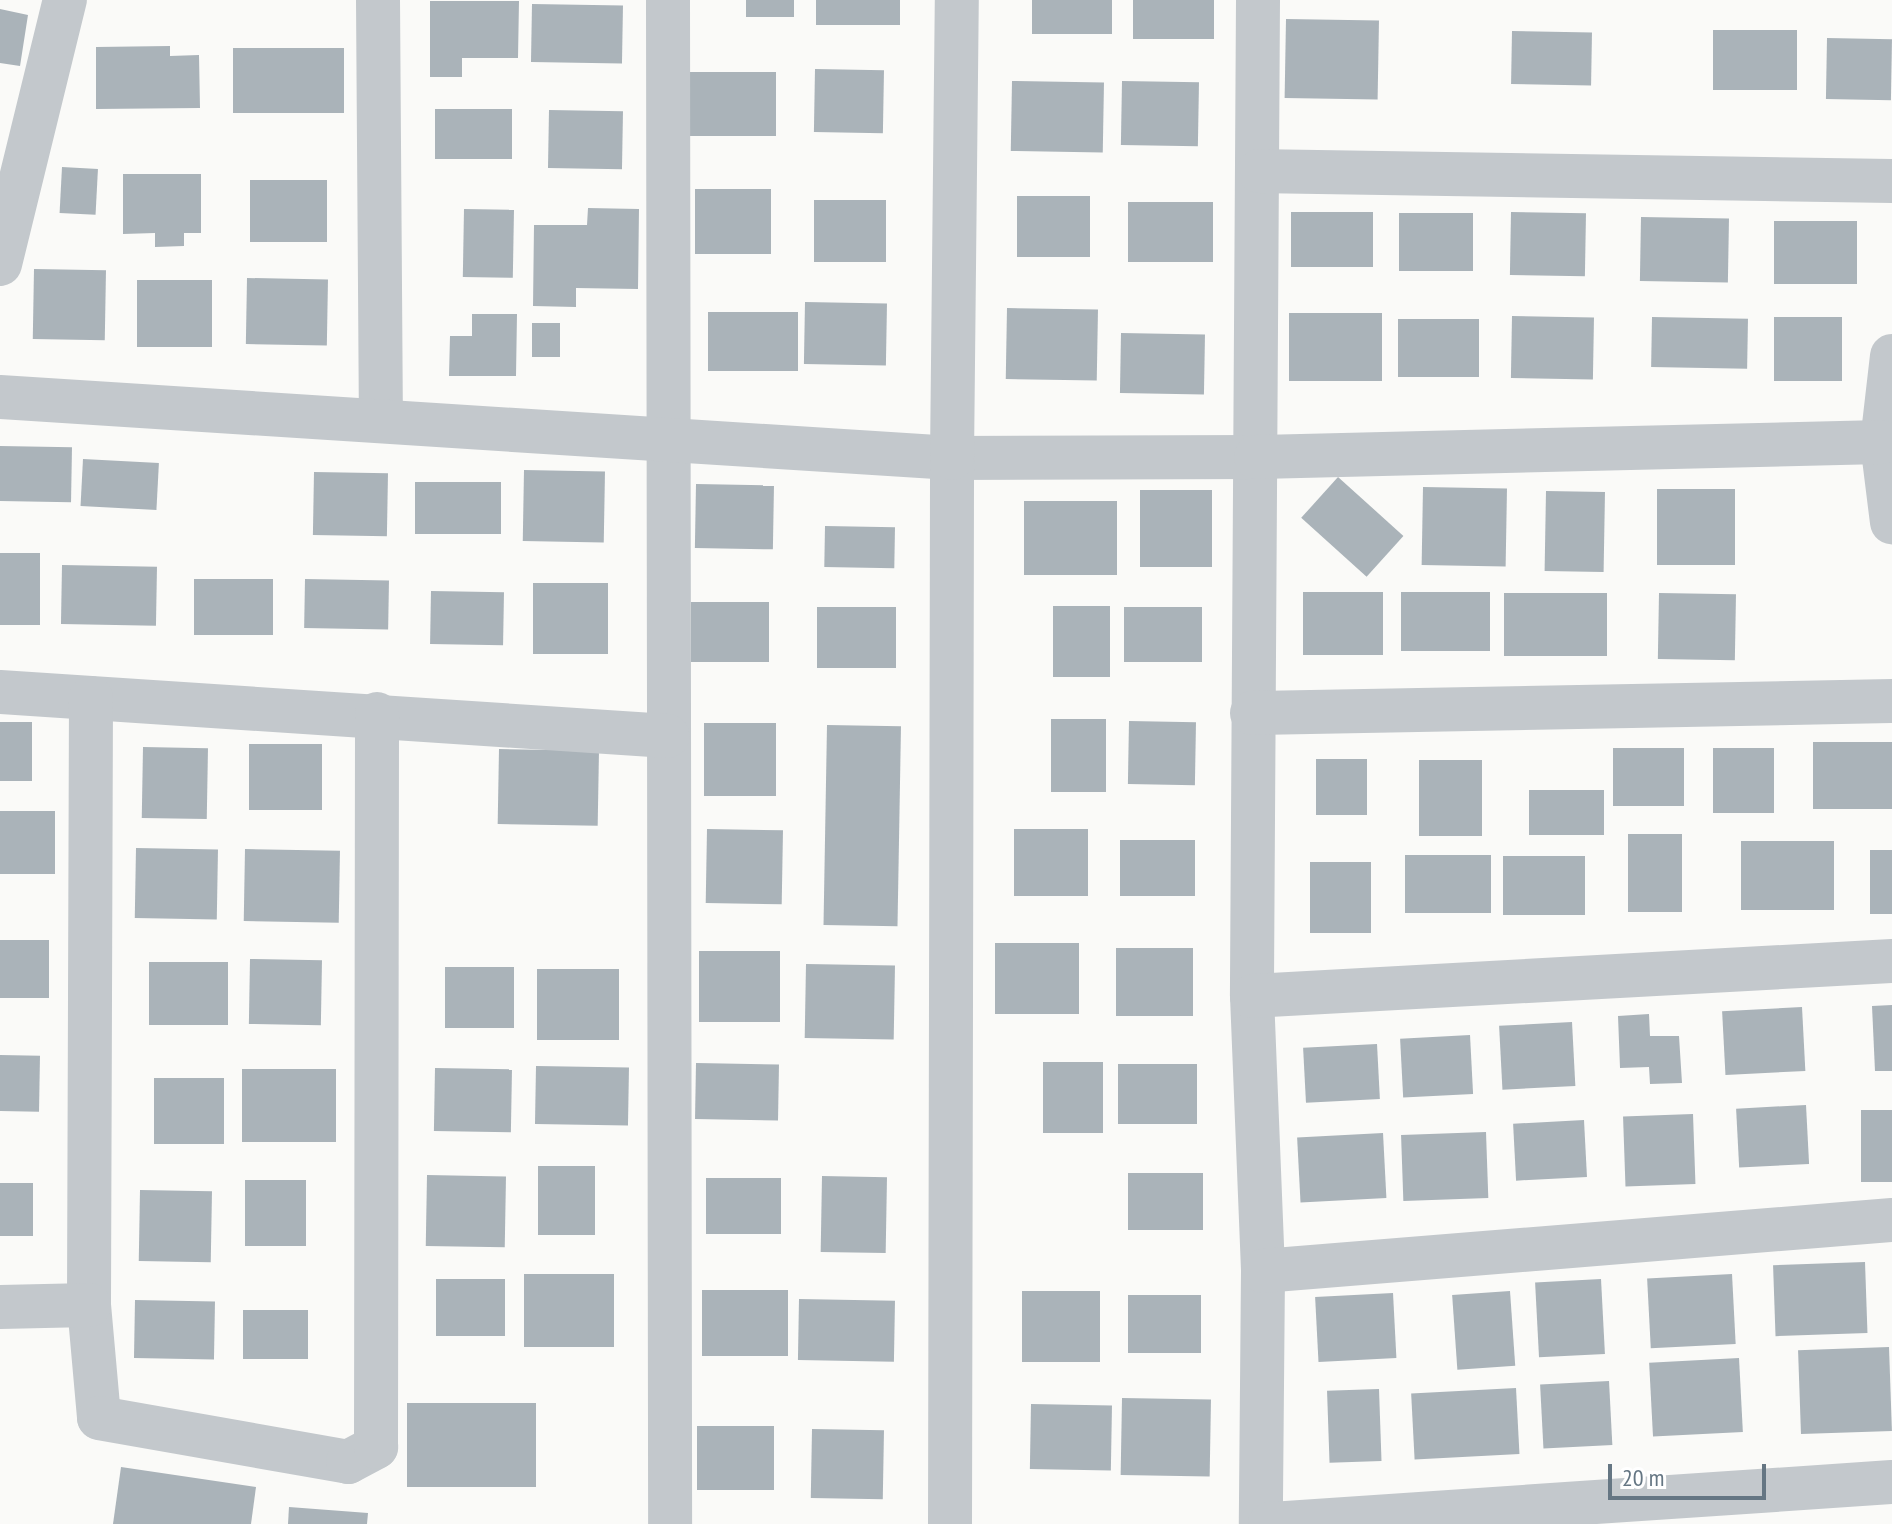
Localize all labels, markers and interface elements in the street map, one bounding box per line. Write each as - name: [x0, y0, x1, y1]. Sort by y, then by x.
- scale bar: [1612, 1448, 1770, 1498]
- text: 20 m: [1622, 1462, 1664, 1493]

